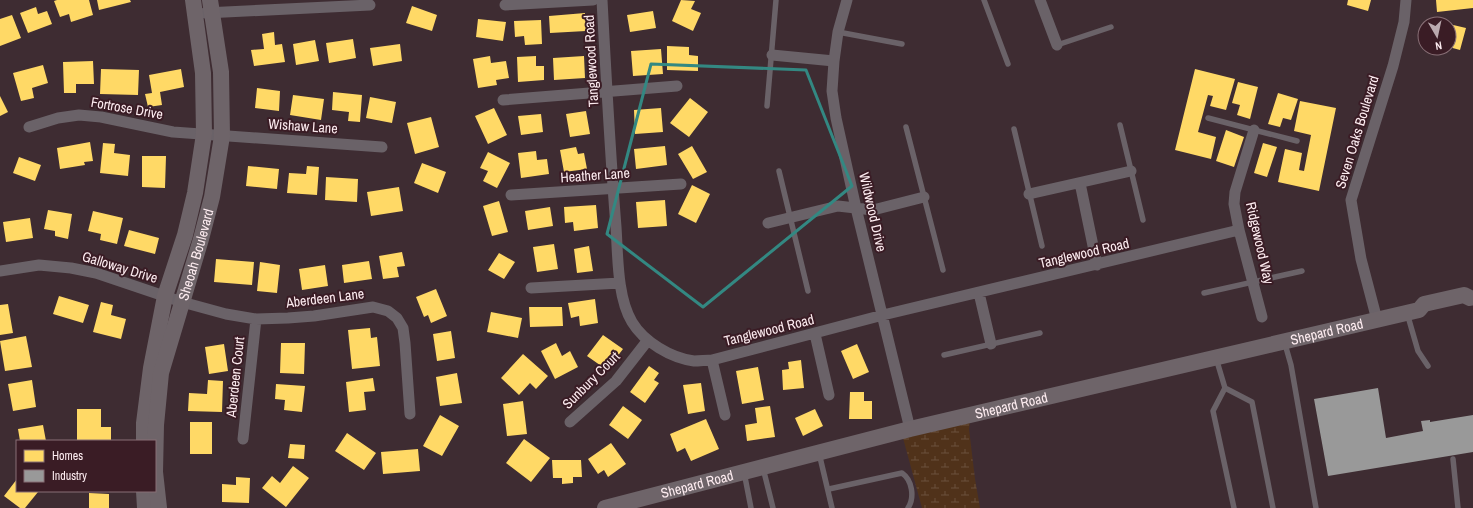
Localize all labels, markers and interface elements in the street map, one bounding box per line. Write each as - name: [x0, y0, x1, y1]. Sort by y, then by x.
- street label: Tanglewood Road: [580, 15, 602, 107]
- north arrow: [1417, 16, 1457, 56]
- text: N: [1434, 38, 1443, 53]
- street label: Seven Oaks Boulevard: [1331, 73, 1383, 191]
- street label: Fortrose Drive: [90, 93, 164, 123]
- street label: Wishaw Lane: [268, 115, 338, 137]
- street label: Heather Lane: [560, 164, 630, 186]
- street label: Wildwood Drive: [855, 170, 891, 254]
- street label: Ridgewood Way: [1242, 200, 1278, 286]
- street label: Sheoah Boulevard: [174, 207, 218, 303]
- street label: Tanglewood Road: [1037, 234, 1131, 272]
- street label: Galloway Drive: [80, 247, 160, 287]
- street label: Aberdeen Lane: [284, 284, 365, 312]
- street label: Tanglewood Road: [722, 310, 816, 350]
- street label: Shepard Road: [1289, 314, 1365, 349]
- street label: Aberdeen Court: [222, 336, 248, 419]
- street label: Sunbury Court: [558, 347, 624, 413]
- street label: Shepard Road: [973, 388, 1049, 423]
- legend: [16, 440, 156, 492]
- text: Homes: [52, 448, 83, 464]
- street label: Shepard Road: [659, 466, 735, 502]
- text: Industry: [52, 468, 87, 484]

